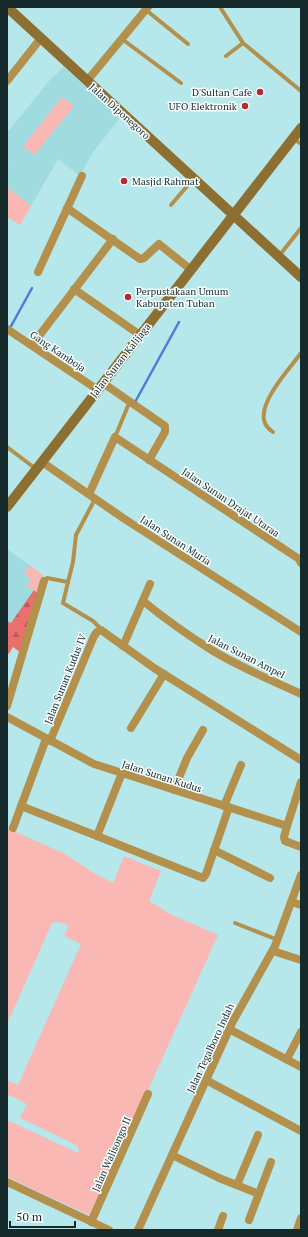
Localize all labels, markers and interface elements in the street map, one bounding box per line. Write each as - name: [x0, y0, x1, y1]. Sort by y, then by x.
- street label: Jalan Diponegoro: [87, 81, 153, 142]
- place label: D'Sultan Cafe: [192, 86, 252, 99]
- marker: D'Sultan Cafe: [255, 87, 265, 97]
- place label: UFO Elektronik: [169, 100, 238, 113]
- marker: UFO Elektronik: [240, 101, 250, 111]
- place label: Masjid Rahmat: [132, 175, 199, 188]
- marker: Masjid Rahmat: [119, 176, 129, 186]
- place label: Perpustakaan Umum Kabupaten Tuban: [136, 285, 229, 310]
- marker: Perpustakaan Umum Kabupaten Tuban: [123, 292, 133, 302]
- street label: Jalan Sunan Kalijaga: [87, 320, 154, 400]
- street label: Gang Kamboja: [27, 328, 88, 375]
- street label: Jalan Sunan Drajat Utaraa: [179, 465, 282, 540]
- street label: Jalan Sunan Muria: [138, 513, 214, 568]
- street label: Jalan Sunan Kudus IV: [41, 632, 90, 726]
- street label: Jalan Sunan Ampel: [206, 632, 287, 681]
- street label: Jalan Sunan Kudus: [120, 757, 203, 796]
- street label: Jalan Tegalboro Indah: [184, 1001, 237, 1095]
- street label: Jalan Walisongo II: [89, 1114, 134, 1194]
- scale bar: [10, 1203, 75, 1229]
- text: 50 m: [16, 1209, 43, 1224]

